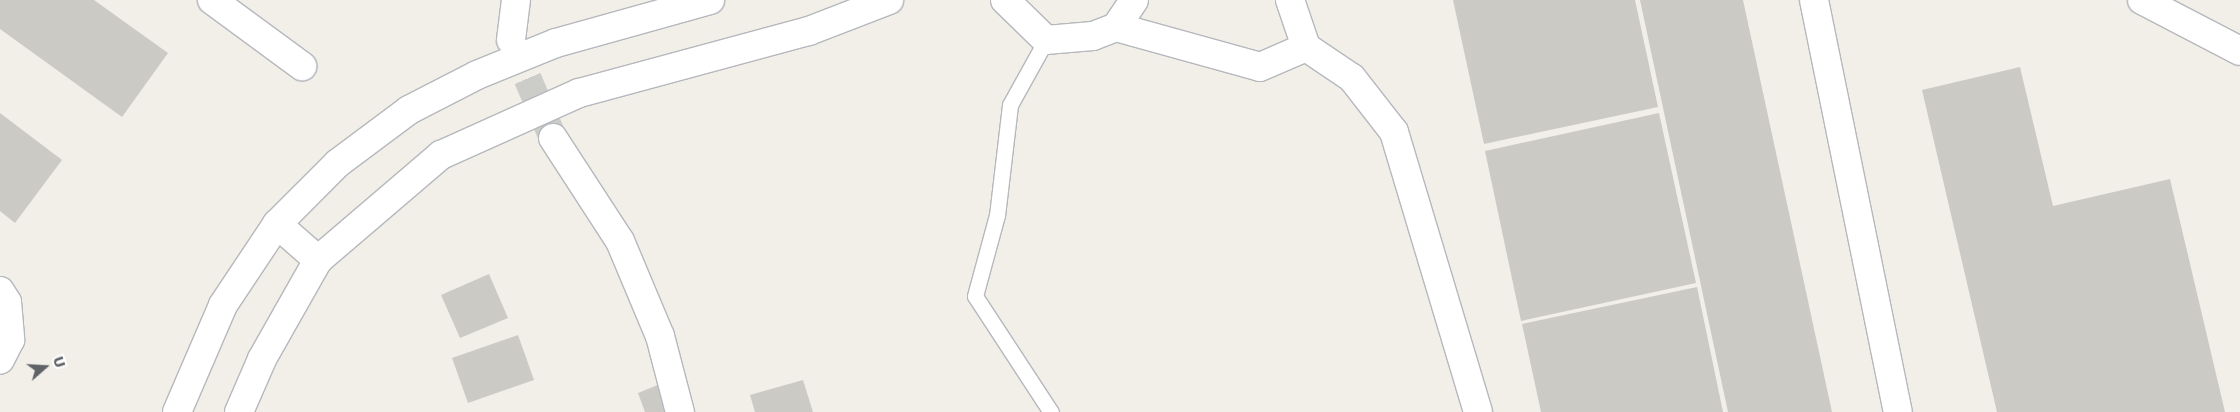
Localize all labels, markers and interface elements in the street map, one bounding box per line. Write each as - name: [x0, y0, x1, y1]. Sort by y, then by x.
- north arrow: [20, 342, 70, 392]
- text: U: [50, 354, 69, 370]

